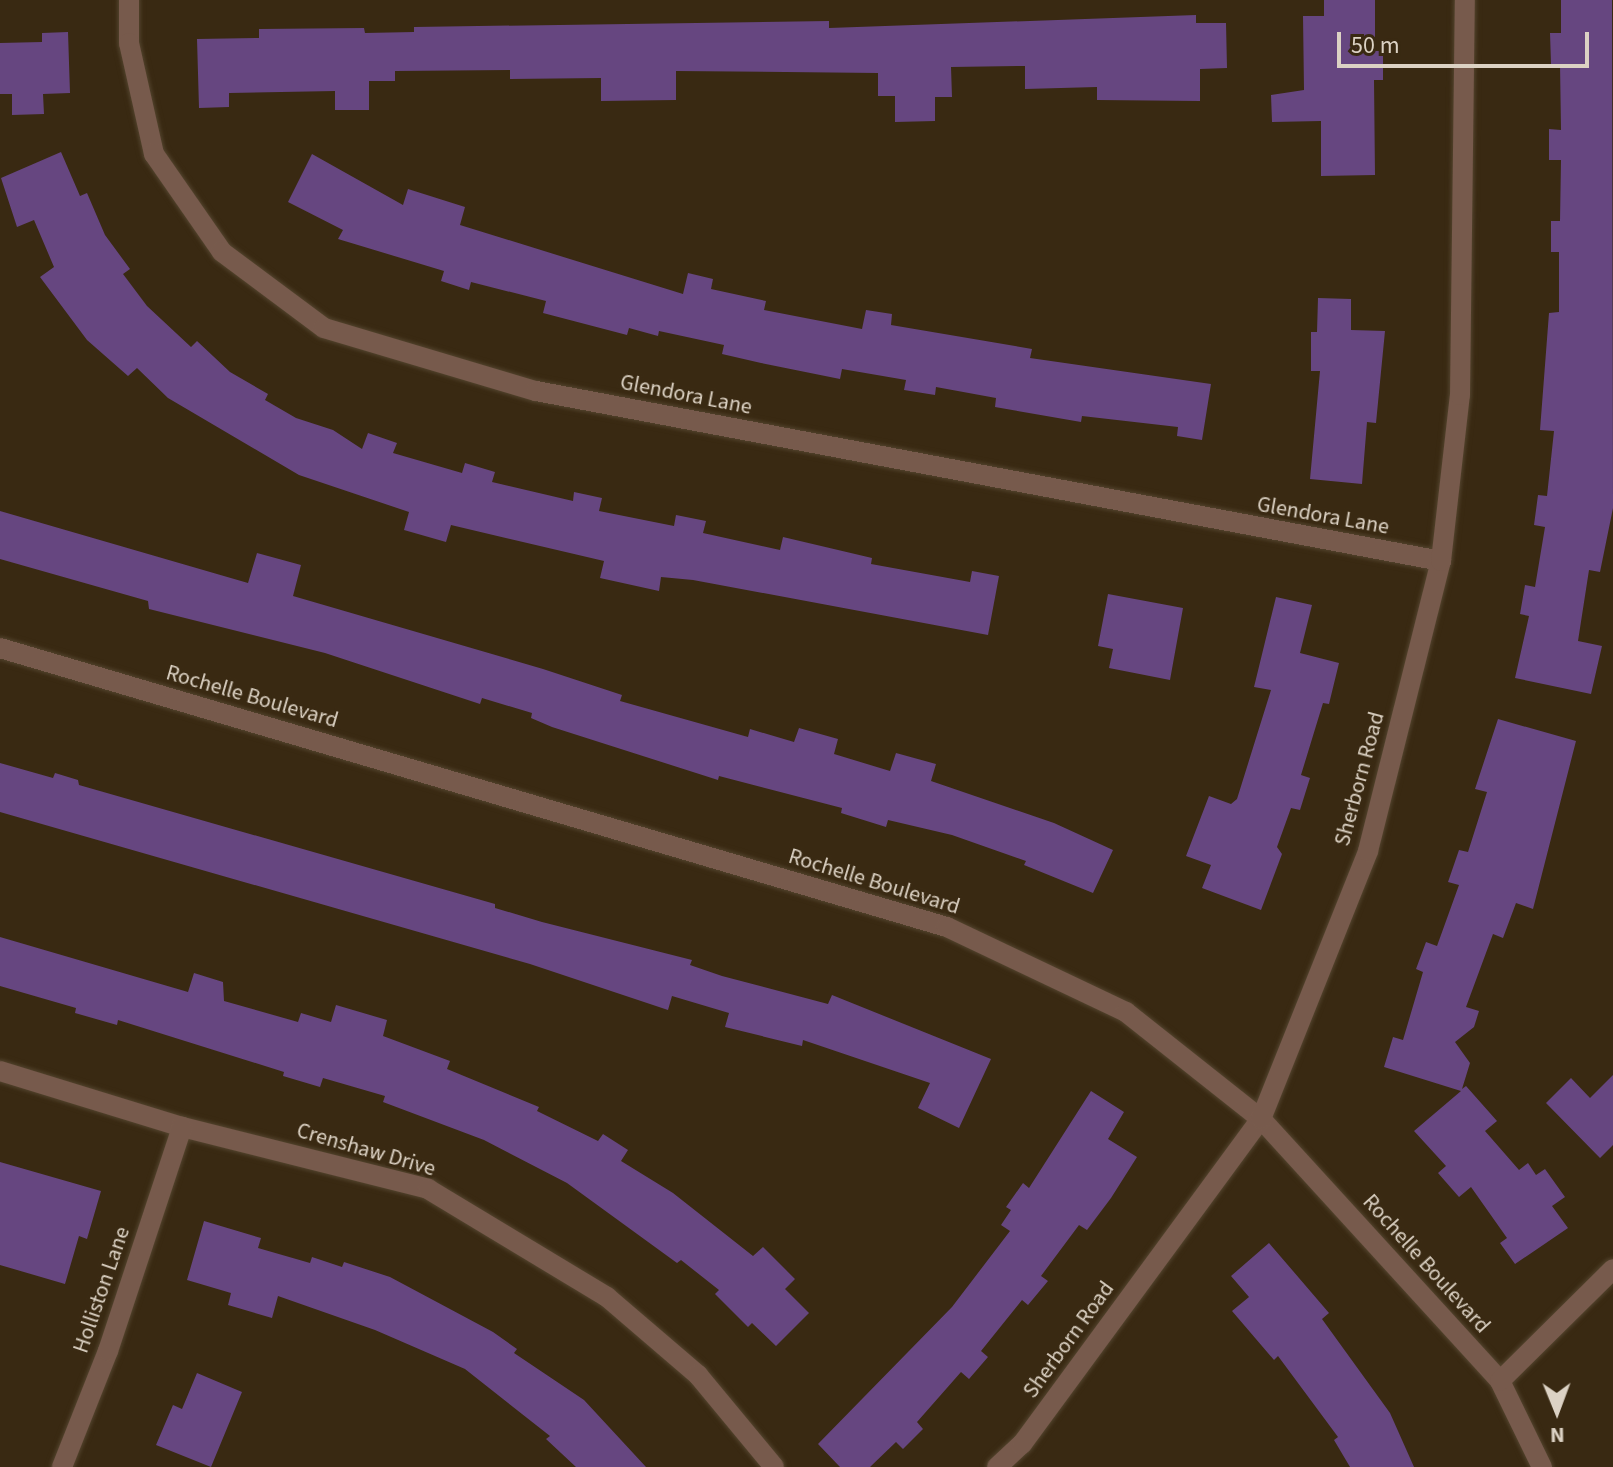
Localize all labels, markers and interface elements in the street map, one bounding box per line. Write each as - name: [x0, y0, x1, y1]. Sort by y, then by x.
- scale bar: [1341, 16, 1593, 66]
- text: 50 m: [1351, 28, 1400, 63]
- street label: Glendora Lane: [618, 369, 754, 421]
- street label: Glendora Lane: [1255, 491, 1391, 541]
- street label: Rochelle Boulevard: [163, 660, 341, 734]
- street label: Sherborn Road: [1329, 709, 1391, 849]
- street label: Rochelle Boulevard: [785, 843, 963, 921]
- street label: Crenshaw Drive: [294, 1118, 438, 1182]
- street label: Rochelle Boulevard: [1357, 1189, 1495, 1339]
- street label: Holliston Lane: [68, 1223, 136, 1357]
- street label: Sherborn Road: [1018, 1277, 1120, 1403]
- north arrow: [1517, 1371, 1597, 1451]
- text: N: [1550, 1419, 1565, 1451]

